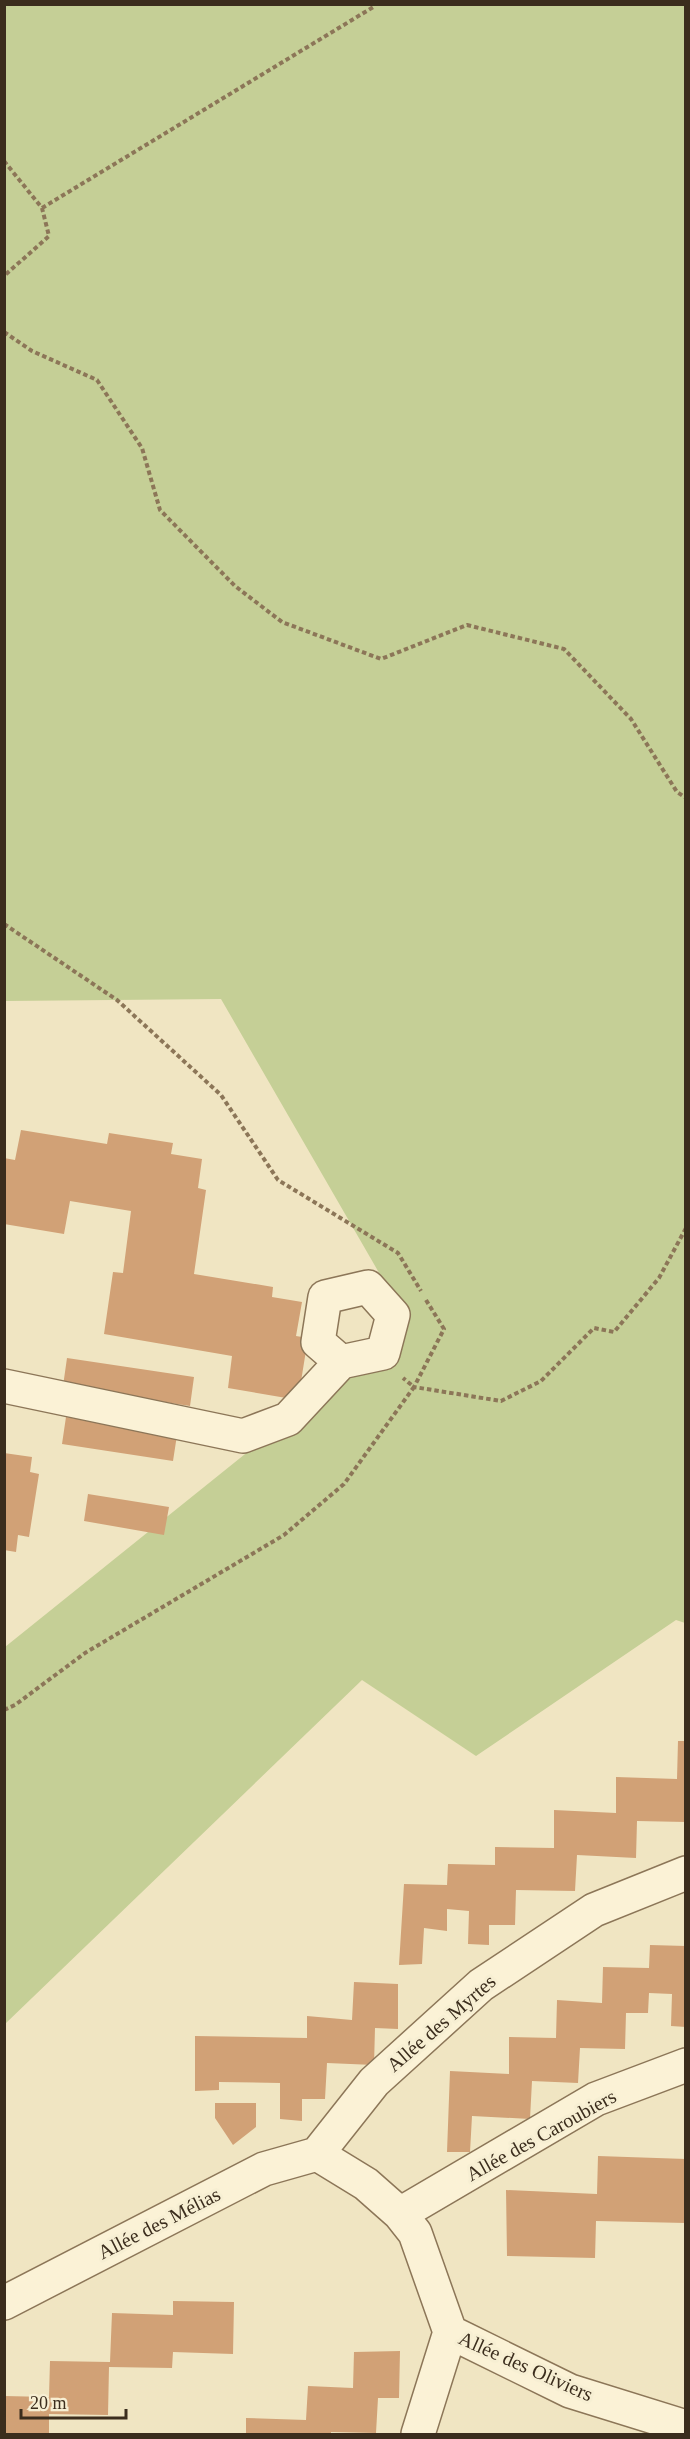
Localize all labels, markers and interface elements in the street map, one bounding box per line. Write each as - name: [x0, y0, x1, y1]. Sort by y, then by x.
- street label: Allée des Myrtes: [382, 1970, 501, 2077]
- street label: Allée des Caroubiers: [462, 2085, 620, 2185]
- street label: Allée des Mélias: [94, 2183, 224, 2263]
- street label: Allée des Oliviers: [456, 2327, 597, 2406]
- scale bar: [21, 2382, 126, 2420]
- text: 20 m: [30, 2393, 67, 2413]

